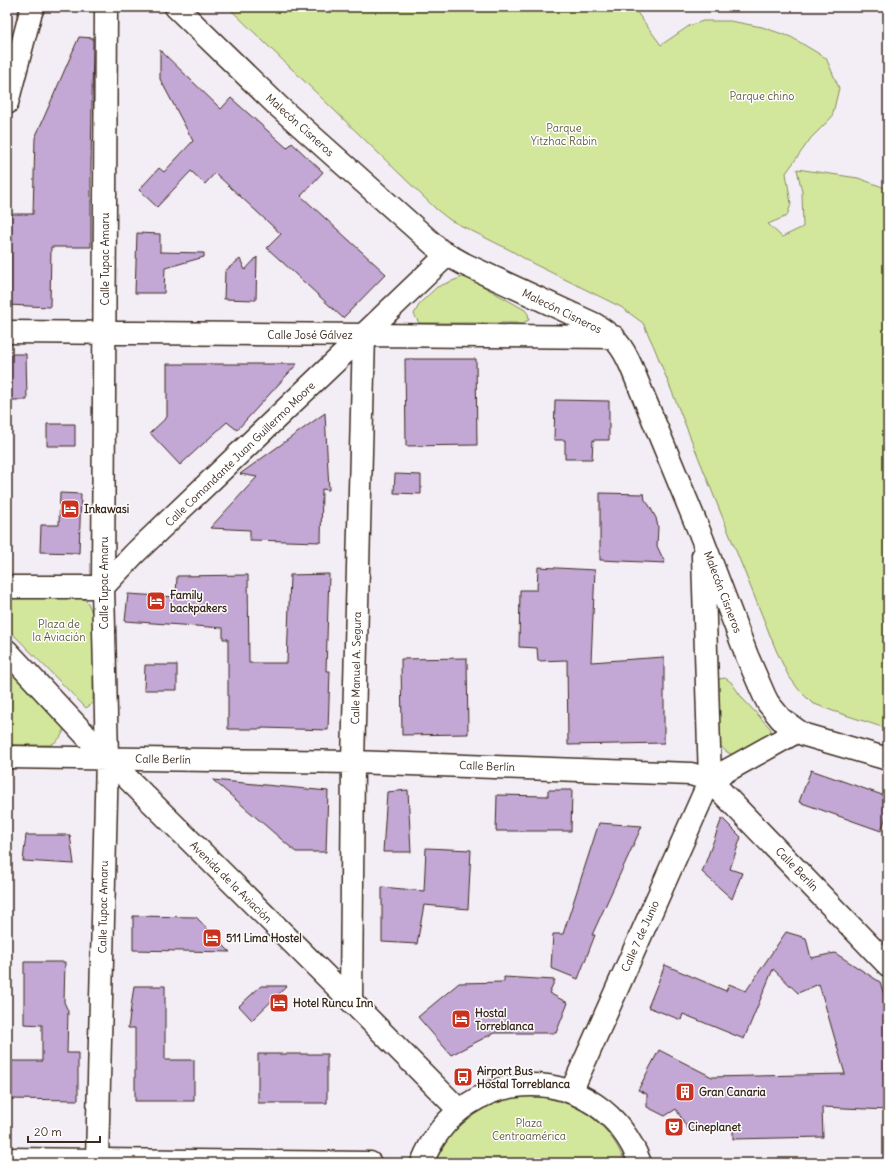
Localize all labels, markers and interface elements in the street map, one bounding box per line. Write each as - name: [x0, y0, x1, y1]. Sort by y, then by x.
- park label: Parque chino: [730, 89, 794, 103]
- street label: Malecón Cisneros: [263, 91, 337, 159]
- park label: Parque Yitzhac Rabin: [531, 121, 597, 148]
- street label: Calle Tupac Amaru: [98, 212, 112, 305]
- street label: Malecón Cisneros: [520, 286, 604, 336]
- street label: Calle José Gálvez: [267, 328, 353, 342]
- street label: Calle Comandante Juan Guillermo Moore: [162, 378, 318, 529]
- hotel icon: Inkawasi: [59, 498, 81, 520]
- place label: Inkawasi: [84, 502, 129, 516]
- street label: Calle Tupac Amaru: [97, 536, 111, 629]
- street label: Malecón Cisneros: [701, 549, 745, 635]
- place label: Family backpakers: [170, 588, 227, 616]
- hotel icon: Family backpakers: [145, 590, 167, 612]
- street label: Calle Manuel A. Segura: [348, 611, 364, 725]
- park label: Plaza de la Aviación: [33, 617, 86, 644]
- street label: Calle Berlín: [135, 752, 191, 766]
- street label: Calle Berlín: [459, 758, 515, 774]
- street label: Avenida de la Aviación: [187, 838, 275, 926]
- street label: Calle Berlín: [773, 844, 821, 894]
- street label: Calle Tupac Amaru: [95, 860, 111, 954]
- street label: Calle 7 de Junio: [618, 898, 662, 974]
- hotel icon: 511 Lima Hostel: [201, 927, 223, 949]
- place label: 511 Lima Hostel: [226, 931, 302, 945]
- hotel icon: Hotel Runcu Inn: [268, 992, 290, 1014]
- place label: Hotel Runcu Inn: [293, 996, 374, 1010]
- place label: Hostal Torreblanca: [475, 1006, 534, 1033]
- hotel icon: Hostal Torreblanca: [450, 1008, 472, 1030]
- place label: Airport Bus Hostal Torreblanca: [477, 1064, 571, 1091]
- bus stop icon: Airport Bus Hostal Torreblanca: [452, 1066, 474, 1088]
- building icon: Gran Canaria: [674, 1081, 696, 1103]
- place label: Gran Canaria: [699, 1085, 767, 1099]
- park label: Plaza Centroamérica: [492, 1116, 566, 1143]
- theatre icon: Cineplanet: [663, 1116, 685, 1138]
- scale bar: [28, 1118, 100, 1144]
- place label: Cineplanet: [688, 1120, 741, 1135]
- text: 20 m: [34, 1124, 62, 1139]

